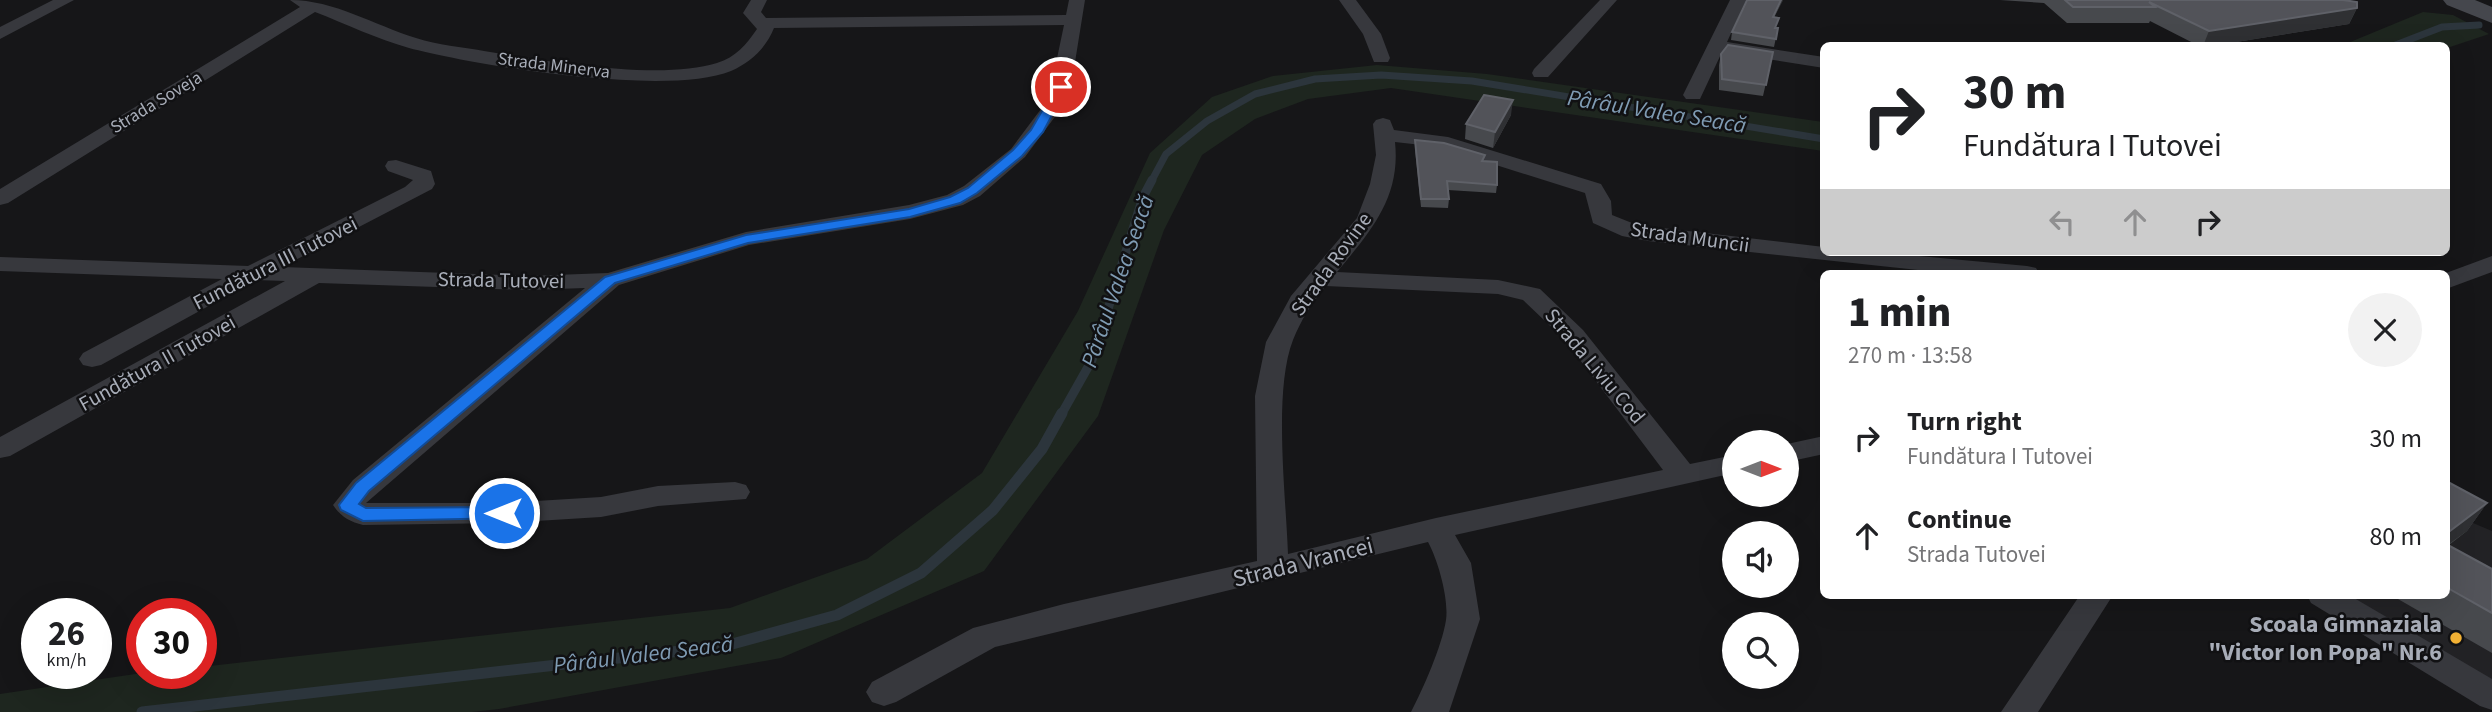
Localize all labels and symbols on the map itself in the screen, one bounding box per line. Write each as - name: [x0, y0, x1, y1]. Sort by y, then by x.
- street label: Strada Minerva: [496, 46, 612, 85]
- pin: [1031, 57, 1091, 117]
- street label: Strada Soveja: [106, 65, 207, 140]
- water label: Pârâul Valea Seacă: [1565, 81, 1749, 142]
- water label: Pârâul Valea Seacă: [1072, 190, 1163, 372]
- street label: Strada Rovine: [1283, 206, 1379, 322]
- street label: Fundătura III Tutovei: [188, 209, 362, 317]
- street label: Strada Muncii: [1629, 214, 1751, 260]
- street label: Strada Tutovei: [437, 264, 565, 296]
- street label: Strada Liviu Cod: [1538, 302, 1652, 430]
- street label: Fundătura II Tutovei: [73, 307, 241, 419]
- north arrow: [1722, 430, 1799, 508]
- position arrow: [467, 476, 541, 550]
- street label: Strada Vrancei: [1229, 528, 1377, 597]
- speed limit sign: 30: [126, 598, 217, 689]
- place label: Scoala Gimnaziala "Victor Ion Popa" Nr.6: [2208, 607, 2442, 670]
- water label: Pârâul Valea Seacă: [551, 627, 735, 682]
- marker: Scoala Gimnaziala "Victor Ion Popa" Nr.6: [2448, 630, 2464, 646]

